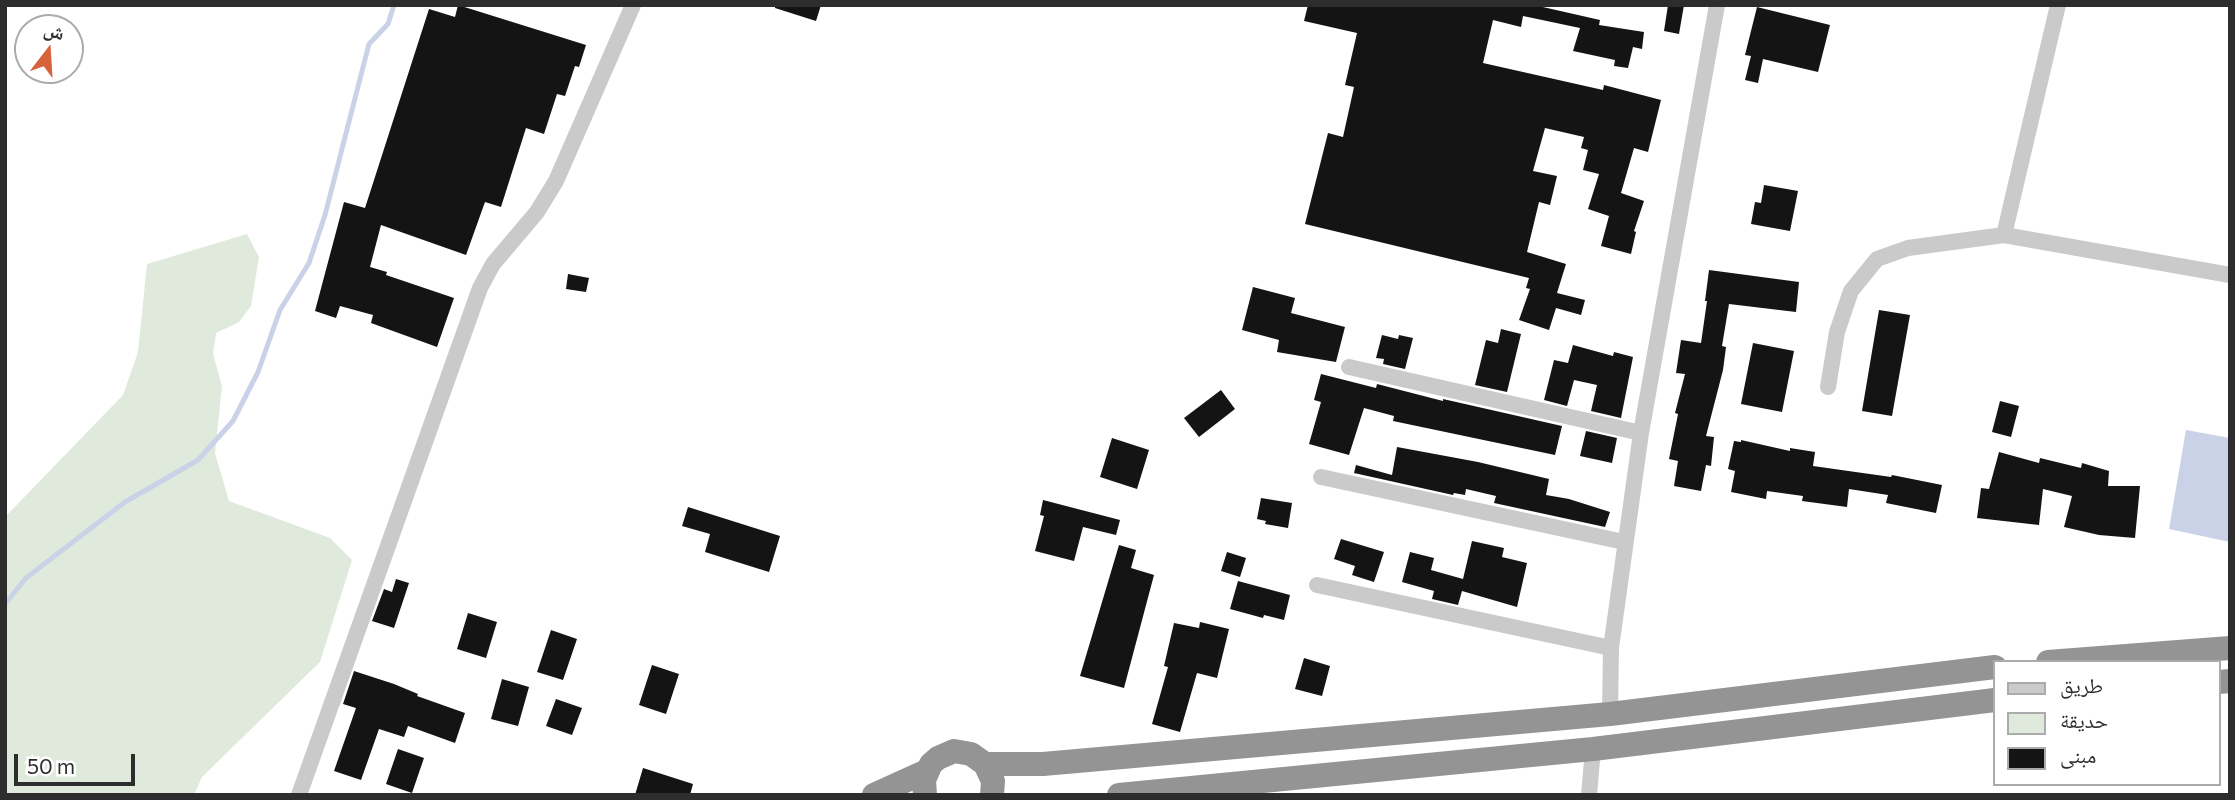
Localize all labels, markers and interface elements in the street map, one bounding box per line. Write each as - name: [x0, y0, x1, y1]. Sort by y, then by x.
- north arrow: [14, 14, 84, 84]
- text: ش: [42, 16, 68, 44]
- legend: [1994, 660, 2221, 786]
- text: طريق: [2060, 672, 2103, 697]
- text: حديقة: [2060, 707, 2108, 732]
- scale bar: [18, 740, 138, 784]
- text: مبنى: [2060, 742, 2096, 767]
- text: 50 m: [27, 753, 75, 778]

